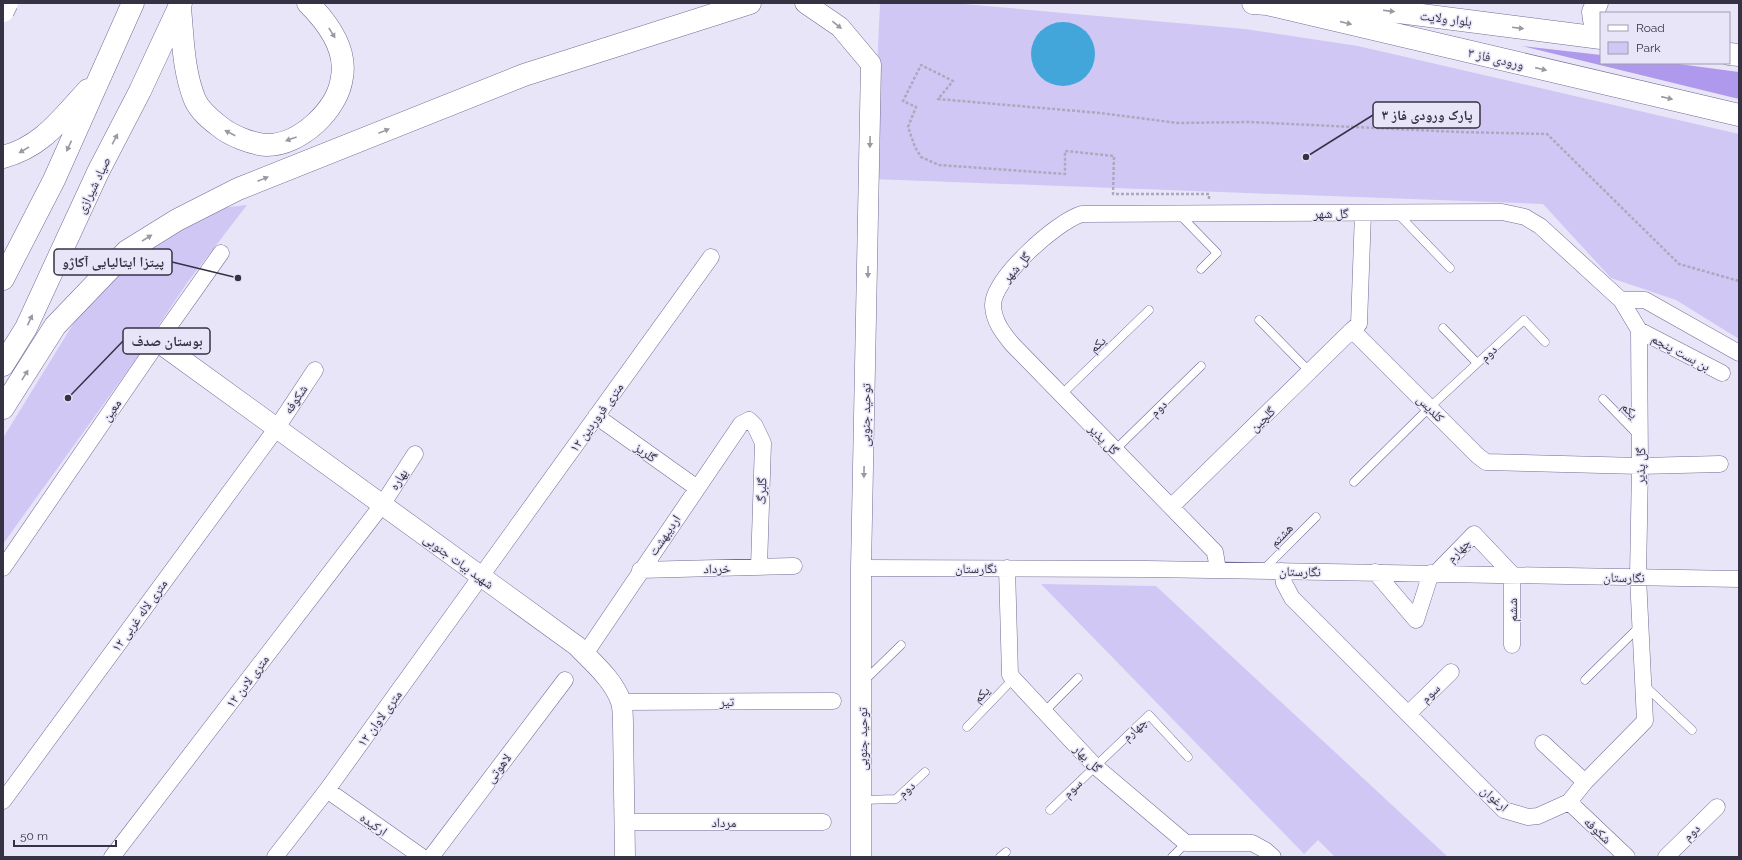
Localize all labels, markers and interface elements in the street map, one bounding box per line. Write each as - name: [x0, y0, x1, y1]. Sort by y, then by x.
- one-way arrow: [1383, 8, 1396, 14]
- street label: بلوار ولایت: [1419, 8, 1473, 30]
- legend: [1600, 12, 1730, 64]
- one-way arrow: [1340, 20, 1352, 26]
- one-way arrow: [831, 21, 842, 30]
- text: Road: [1636, 21, 1665, 35]
- one-way arrow: [1512, 25, 1524, 31]
- one-way arrow: [328, 28, 336, 39]
- text: Park: [1636, 41, 1661, 55]
- street label: ورودی فاز ۳: [1466, 45, 1525, 73]
- one-way arrow: [1535, 66, 1547, 72]
- one-way arrow: [1661, 96, 1674, 102]
- callout: پارک ورودی فاز ۳: [1373, 102, 1480, 128]
- text: پارک ورودی فاز ۳: [1382, 107, 1473, 124]
- one-way arrow: [378, 128, 389, 134]
- one-way arrow: [224, 130, 236, 136]
- one-way arrow: [112, 133, 118, 145]
- one-way arrow: [284, 136, 296, 142]
- one-way arrow: [867, 136, 873, 149]
- one-way arrow: [66, 141, 72, 152]
- one-way arrow: [18, 146, 30, 153]
- street label: صیاد شیرازی: [73, 154, 115, 217]
- one-way arrow: [257, 176, 269, 182]
- street label: گل شهر: [1312, 206, 1349, 222]
- one-way arrow: [141, 235, 153, 242]
- callout: پیتزا ایتالیایی آکاژو: [54, 249, 172, 275]
- street label: گل شهر: [998, 249, 1035, 287]
- text: پیتزا ایتالیایی آکاژو: [62, 254, 164, 271]
- one-way arrow: [865, 266, 872, 278]
- one-way arrow: [27, 313, 33, 325]
- callout: بوستان صدف: [123, 328, 210, 354]
- street label: بن بست پنجم: [1648, 331, 1713, 375]
- text: بوستان صدف: [131, 333, 203, 350]
- street label: یکم: [1086, 333, 1109, 356]
- street label: دوم: [1477, 342, 1501, 366]
- one-way arrow: [21, 369, 28, 381]
- street label: ۱۲ متری فروردین: [566, 380, 627, 455]
- street label: شکوفه: [280, 382, 311, 417]
- street label: توحید جنوبی: [857, 383, 875, 447]
- street label: کلدیس: [1413, 392, 1448, 426]
- street label: معین: [99, 396, 125, 425]
- street label: دوم: [1147, 397, 1171, 421]
- street label: یکم: [1618, 399, 1641, 422]
- street label: گلچین: [1247, 403, 1279, 436]
- street label: گل پذیر: [1084, 420, 1122, 459]
- street label: گلریز: [630, 439, 660, 467]
- street label: گل پذیر: [1633, 447, 1649, 486]
- street label: بهاره: [386, 466, 412, 493]
- one-way arrow: [861, 466, 867, 479]
- street label: گلبرگ: [754, 477, 770, 505]
- street label: اردیبهشت: [645, 512, 684, 559]
- street label: هشتم: [1267, 521, 1297, 551]
- street label: شهید بیات جنوبی: [420, 531, 497, 593]
- street label: چهارم: [1443, 535, 1474, 566]
- street label: خرداد: [703, 561, 731, 577]
- street label: نگارستان: [955, 561, 997, 577]
- street label: نگارستان: [1279, 564, 1321, 580]
- street label: نگارستان: [1603, 570, 1645, 586]
- street label: ۱۲ متری لاله غربی: [108, 576, 171, 655]
- street label: ششم: [1505, 598, 1521, 622]
- street label: ۱۲ متری لادن: [223, 652, 273, 711]
- street label: سوم: [1418, 681, 1444, 707]
- street label: یکم: [970, 683, 993, 706]
- street label: ۱۲ متری لاوان: [354, 687, 406, 750]
- street label: تیر: [719, 694, 734, 710]
- street label: توحید جنوبی: [855, 707, 871, 771]
- street label: چهارم: [1119, 714, 1150, 745]
- street label: گل بهار: [1069, 741, 1105, 777]
- street label: لاهوتی: [483, 750, 515, 787]
- street label: سوم: [1060, 776, 1086, 802]
- street label: دوم: [895, 778, 919, 802]
- street label: ارغوان: [1477, 782, 1511, 815]
- street label: ارکیده: [357, 810, 390, 840]
- street label: شکوفه: [1580, 814, 1614, 847]
- street label: مرداد: [711, 815, 737, 831]
- street label: دوم: [1680, 821, 1704, 845]
- scale bar: [14, 822, 116, 848]
- text: 50 m: [20, 829, 48, 843]

